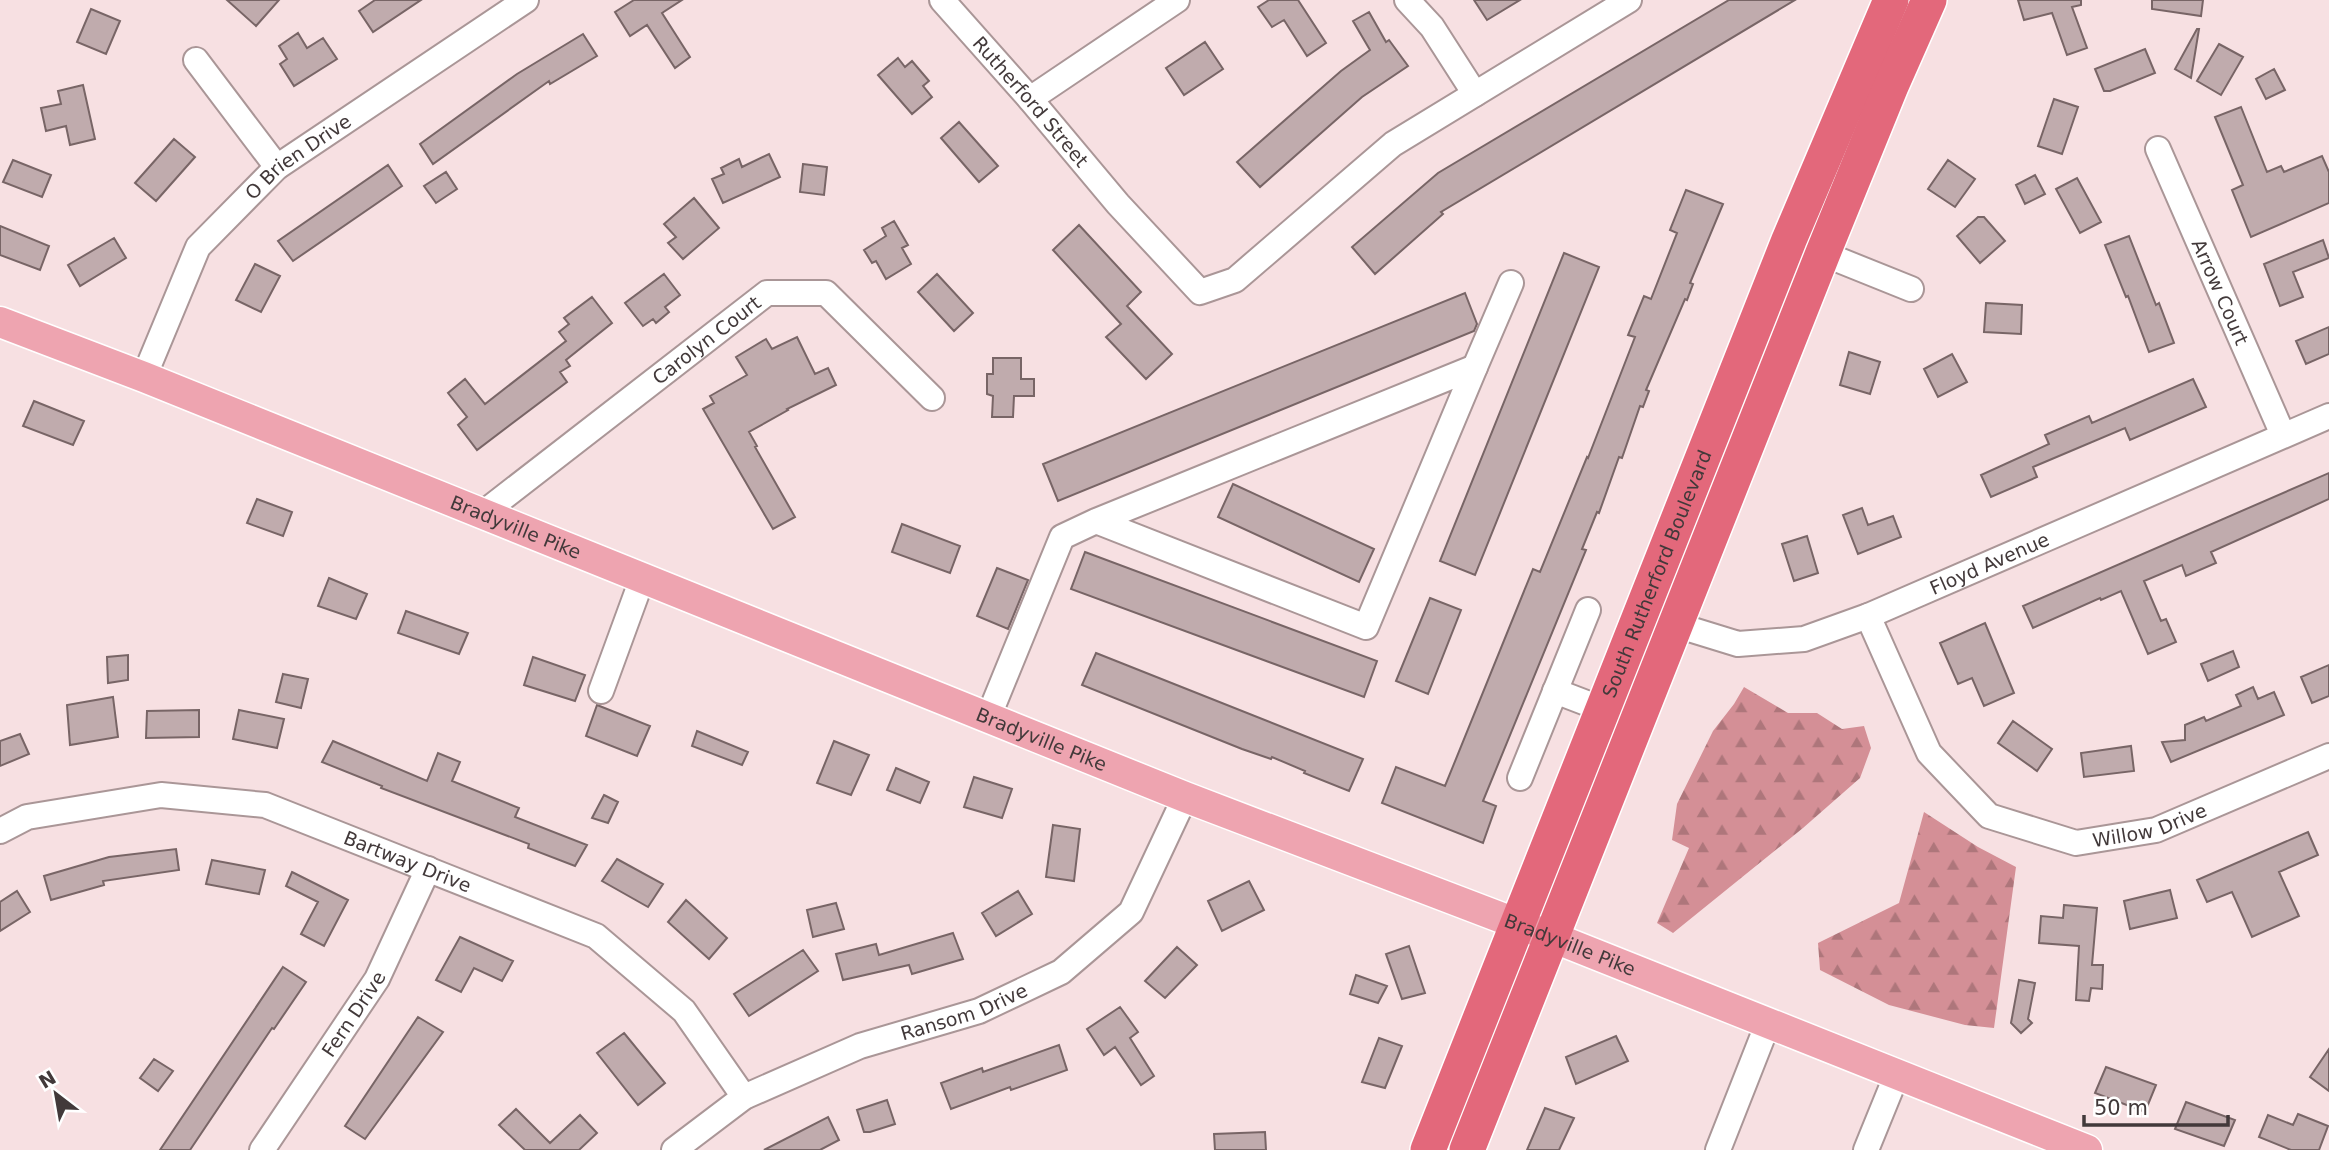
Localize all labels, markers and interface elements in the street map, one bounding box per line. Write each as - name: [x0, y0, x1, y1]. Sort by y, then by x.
- street label: Rutherford Street: [969, 32, 1093, 171]
- street label: O Brien Drive: [240, 110, 355, 204]
- street label: Arrow Court: [2188, 236, 2253, 348]
- street label: Carolyn Court: [648, 291, 765, 389]
- street label: South Rutherford Boulevard: [1598, 447, 1716, 701]
- street label: Bradyville Pike: [447, 491, 584, 563]
- street label: Floyd Avenue: [1926, 528, 2052, 599]
- street label: Bradyville Pike: [973, 703, 1110, 775]
- street label: Willow Drive: [2091, 799, 2210, 851]
- street label: Bartway Drive: [341, 826, 474, 897]
- street label: Bradyville Pike: [1501, 909, 1639, 980]
- street label: Fern Drive: [317, 968, 390, 1061]
- street label: Ransom Drive: [898, 979, 1031, 1044]
- north arrow: [21, 1059, 91, 1129]
- text: N: [35, 1066, 60, 1093]
- scale bar: [2084, 1084, 2228, 1128]
- text: 50 m: [2094, 1096, 2148, 1120]

